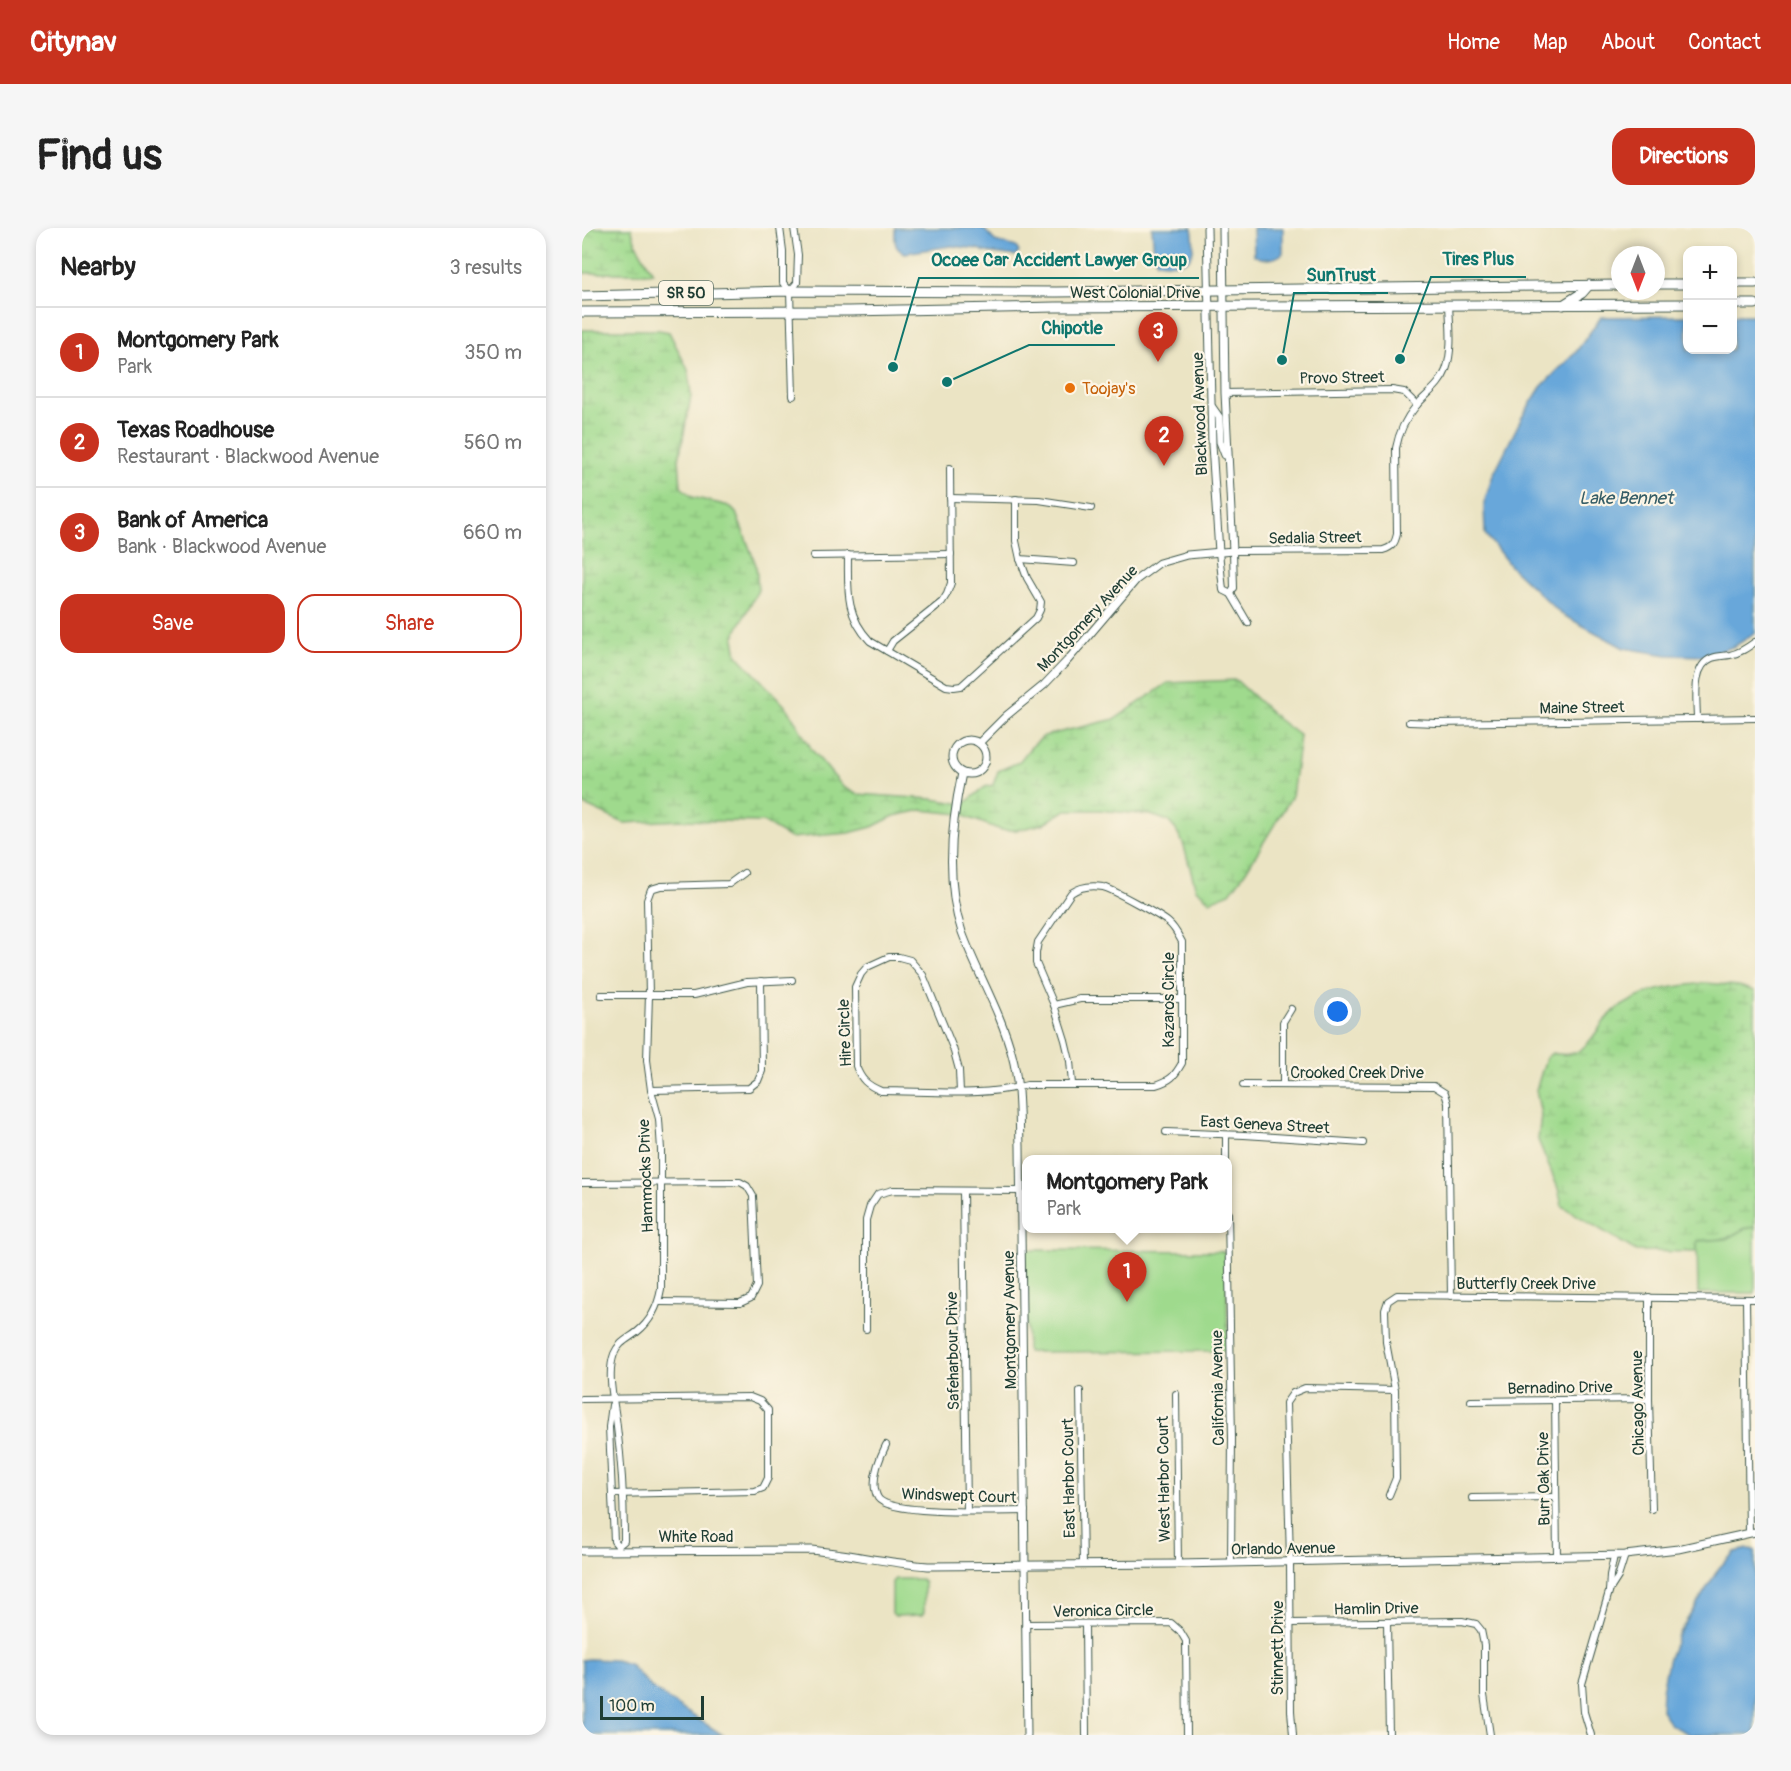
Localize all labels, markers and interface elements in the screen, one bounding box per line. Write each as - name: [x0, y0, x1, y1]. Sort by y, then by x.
- text: Citynav: [30, 25, 117, 60]
- text: Home: [1447, 29, 1500, 56]
- text: Map: [1533, 29, 1568, 56]
- text: About: [1601, 29, 1655, 56]
- text: Contact: [1688, 29, 1761, 56]
- button: Directions: [1612, 128, 1755, 185]
- text: Find us: [36, 130, 162, 182]
- callout: Tires Plus: [1431, 241, 1526, 277]
- callout: Ocoee Car Accident Lawyer Group: [919, 242, 1199, 278]
- north arrow: [1611, 246, 1665, 300]
- map controls: [1683, 246, 1737, 354]
- button: +: [1683, 246, 1737, 300]
- text: Tires Plus: [1441, 248, 1515, 271]
- text: Ocoee Car Accident Lawyer Group: [931, 249, 1188, 272]
- text: Nearby: [60, 251, 136, 283]
- text: 3 results: [450, 255, 522, 280]
- callout: SunTrust: [1294, 257, 1388, 293]
- text: SunTrust: [1306, 264, 1376, 287]
- road number: SR 50: [659, 281, 713, 305]
- street label: West Colonial Drive: [1070, 283, 1200, 303]
- button: −: [1683, 300, 1737, 354]
- callout: Chipotle: [1029, 309, 1115, 345]
- pin: 3: [1138, 312, 1178, 362]
- text: Chipotle: [1041, 317, 1104, 340]
- text: Montgomery Park: [117, 326, 279, 354]
- text: 1: [76, 340, 83, 365]
- text: 350 m: [464, 340, 522, 365]
- street label: Blackwood Avenue: [1188, 352, 1212, 476]
- text: Park: [117, 354, 152, 379]
- street label: Provo Street: [1299, 367, 1385, 389]
- place label: Toojay's: [1082, 379, 1135, 399]
- marker: Toojay's: [1063, 381, 1077, 395]
- text: Texas Roadhouse: [117, 416, 274, 444]
- pin: 2: [1144, 416, 1184, 466]
- text: 2: [74, 430, 85, 455]
- text: 560 m: [464, 430, 522, 455]
- text: Restaurant · Blackwood Avenue: [117, 444, 379, 469]
- water label: Lake Bennet: [1579, 487, 1675, 510]
- text: Bank of America: [117, 506, 268, 534]
- text: 3: [74, 520, 85, 545]
- text: 660 m: [463, 520, 522, 545]
- street label: Sedalia Street: [1268, 527, 1362, 549]
- text: Bank · Blackwood Avenue: [117, 534, 326, 559]
- street label: Montgomery Avenue: [1033, 561, 1142, 676]
- button: Save: [60, 594, 285, 653]
- button: Share: [297, 594, 522, 653]
- street label: Maine Street: [1539, 697, 1625, 719]
- street label: Kazaros Circle: [1159, 952, 1179, 1048]
- your location: [1323, 997, 1352, 1026]
- street label: Hire Circle: [834, 999, 856, 1067]
- street label: Crooked Creek Drive: [1290, 1063, 1424, 1083]
- street label: East Geneva Street: [1200, 1112, 1331, 1138]
- street label: Hammocks Drive: [634, 1118, 658, 1233]
- popup: [1022, 1155, 1232, 1233]
- text: Montgomery Park: [1046, 1168, 1208, 1196]
- text: Park: [1046, 1196, 1081, 1221]
- street label: Montgomery Avenue: [999, 1250, 1021, 1390]
- pin: 1: [1108, 1252, 1146, 1302]
- street label: Butterfly Creek Drive: [1456, 1274, 1596, 1294]
- street label: Safeharbour Drive: [942, 1291, 964, 1410]
- street label: California Avenue: [1207, 1330, 1229, 1446]
- street label: Chicago Avenue: [1627, 1350, 1649, 1456]
- street label: Bernadino Drive: [1507, 1377, 1613, 1399]
- street label: West Harbor Court: [1153, 1415, 1175, 1542]
- street label: East Harbor Court: [1058, 1417, 1080, 1538]
- street label: Burr Oak Drive: [1533, 1432, 1555, 1526]
- street label: Windswept Court: [901, 1484, 1017, 1508]
- street label: White Road: [658, 1527, 734, 1547]
- street label: Orlando Avenue: [1231, 1538, 1336, 1560]
- street label: Hamlin Drive: [1333, 1598, 1419, 1620]
- street label: Veronica Circle: [1053, 1600, 1154, 1622]
- street label: Stinnett Drive: [1268, 1600, 1288, 1696]
- scale bar: [600, 1693, 704, 1720]
- text: 100 m: [609, 1696, 655, 1716]

